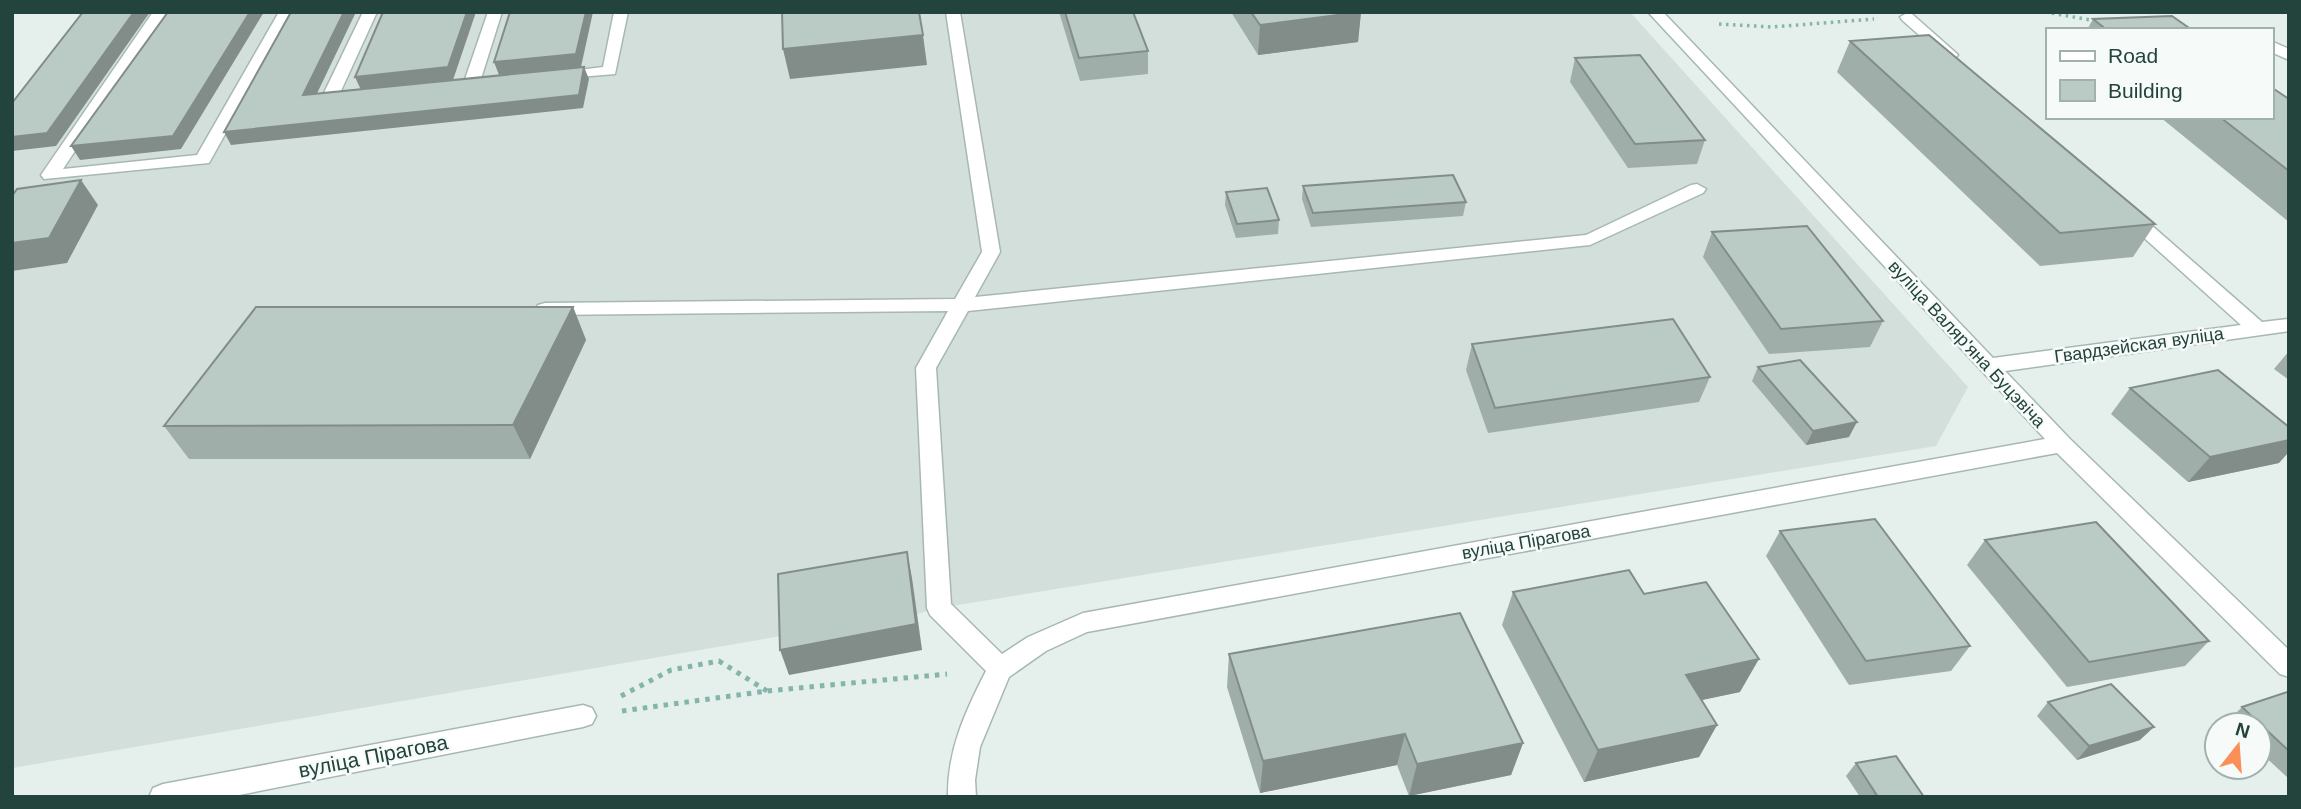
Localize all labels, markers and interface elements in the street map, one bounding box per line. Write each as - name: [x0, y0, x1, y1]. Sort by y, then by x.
- legend: [2046, 28, 2273, 119]
- text: Road: [2108, 44, 2158, 67]
- text: Building: [2108, 79, 2183, 102]
- street label: вуліца Валяр'яна Буцэвіча: [1884, 256, 2050, 432]
- street label: Гвардзейская вуліца: [2053, 323, 2226, 367]
- street label: вуліца Пірагова: [1460, 521, 1593, 563]
- north arrow: [2203, 711, 2273, 781]
- text: N: [2233, 718, 2252, 742]
- street label: вуліца Пірагова: [296, 730, 450, 782]

